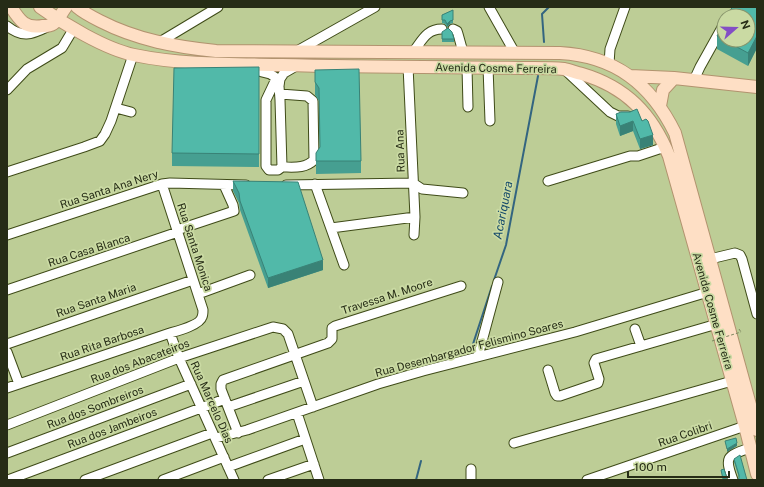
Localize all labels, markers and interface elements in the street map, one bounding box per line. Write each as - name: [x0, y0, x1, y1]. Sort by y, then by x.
- north arrow: [716, 8, 756, 48]
- text: N: [738, 18, 753, 31]
- street label: Avenida Cosme Ferreira: [435, 61, 557, 75]
- street label: Rua Ana: [393, 129, 407, 173]
- street label: Rua Santa Ana Nery: [58, 167, 160, 211]
- water label: Acariquara: [491, 180, 515, 240]
- street label: Rua Santa Monica: [175, 201, 215, 293]
- street label: Rua Casa Blanca: [47, 231, 131, 269]
- street label: Avenida Cosme Ferreira: [691, 251, 735, 371]
- street label: Travessa M. Moore: [340, 276, 434, 316]
- street label: Rua Santa Maria: [54, 281, 138, 319]
- street label: Rua Desembargador Felismino Soares: [374, 317, 565, 379]
- street label: Rua Rita Barbosa: [59, 323, 145, 363]
- street label: Rua dos Abacateiros: [89, 337, 191, 385]
- street label: Rua Marcelo Dias: [189, 359, 236, 445]
- street label: Rua dos Sombreiros: [45, 383, 145, 431]
- street label: Rua dos Jambeiros: [66, 405, 159, 451]
- street label: Rua Colibri: [657, 419, 713, 449]
- scale bar: [628, 453, 729, 479]
- text: 100 m: [634, 460, 667, 474]

